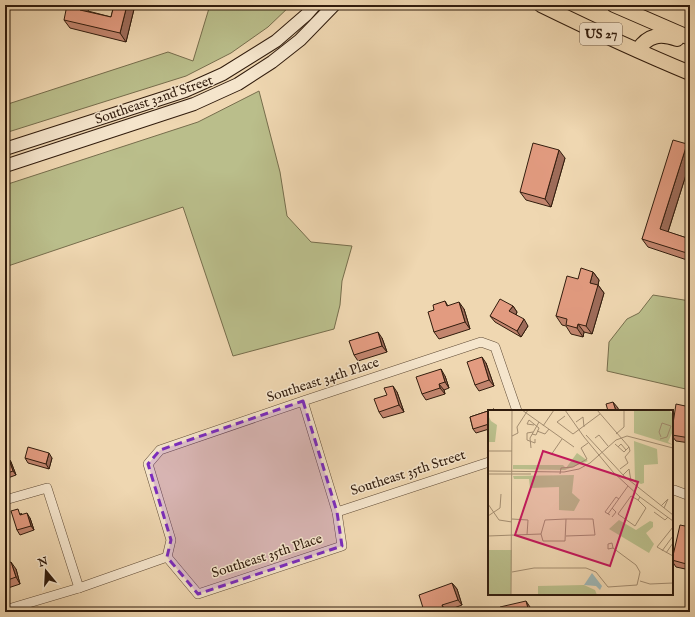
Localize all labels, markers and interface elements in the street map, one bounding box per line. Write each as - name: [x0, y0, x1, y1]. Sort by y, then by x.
- road number: US 27: [580, 23, 622, 45]
- street label: Southeast 32nd Street: [92, 71, 216, 129]
- street label: Southeast 34th Place: [264, 353, 382, 407]
- inset map: [488, 410, 673, 595]
- street label: Southeast 35th Street: [348, 446, 468, 500]
- street label: Southeast 35th Place: [209, 529, 325, 582]
- north arrow: [26, 551, 66, 591]
- text: N: [36, 554, 50, 571]

